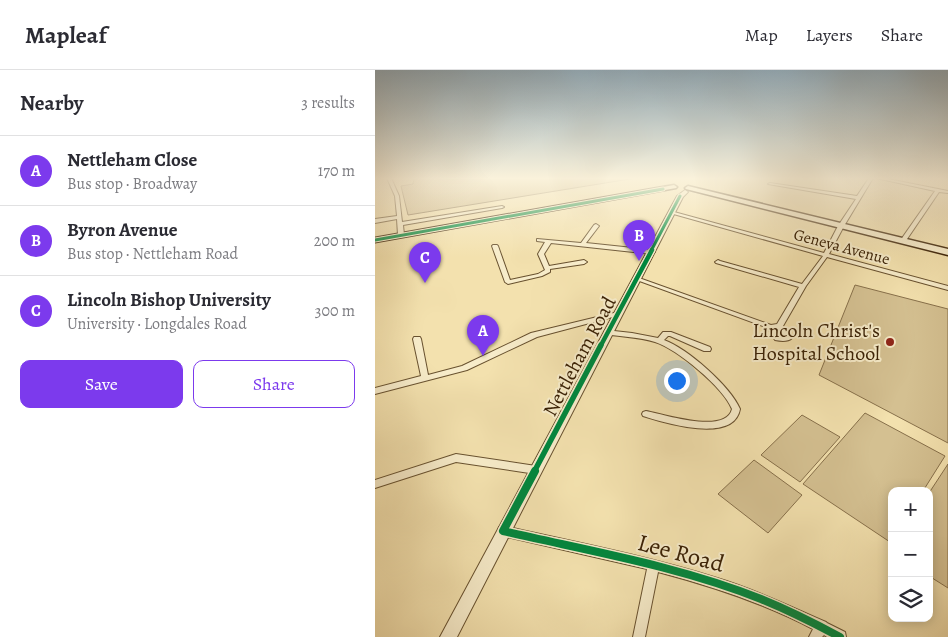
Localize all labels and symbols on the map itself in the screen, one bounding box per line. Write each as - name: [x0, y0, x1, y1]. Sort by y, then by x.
- pin: B: [623, 220, 655, 261]
- street label: Geneva Avenue: [791, 224, 892, 270]
- pin: C: [409, 242, 441, 283]
- street label: Nettleham Road: [536, 291, 623, 421]
- pin: A: [467, 315, 499, 356]
- place label: Lincoln Christ's Hospital School: [752, 317, 880, 367]
- marker: Lincoln Christ's Hospital School: [884, 336, 896, 348]
- your location: [664, 368, 690, 394]
- street label: Lee Road: [634, 526, 728, 580]

